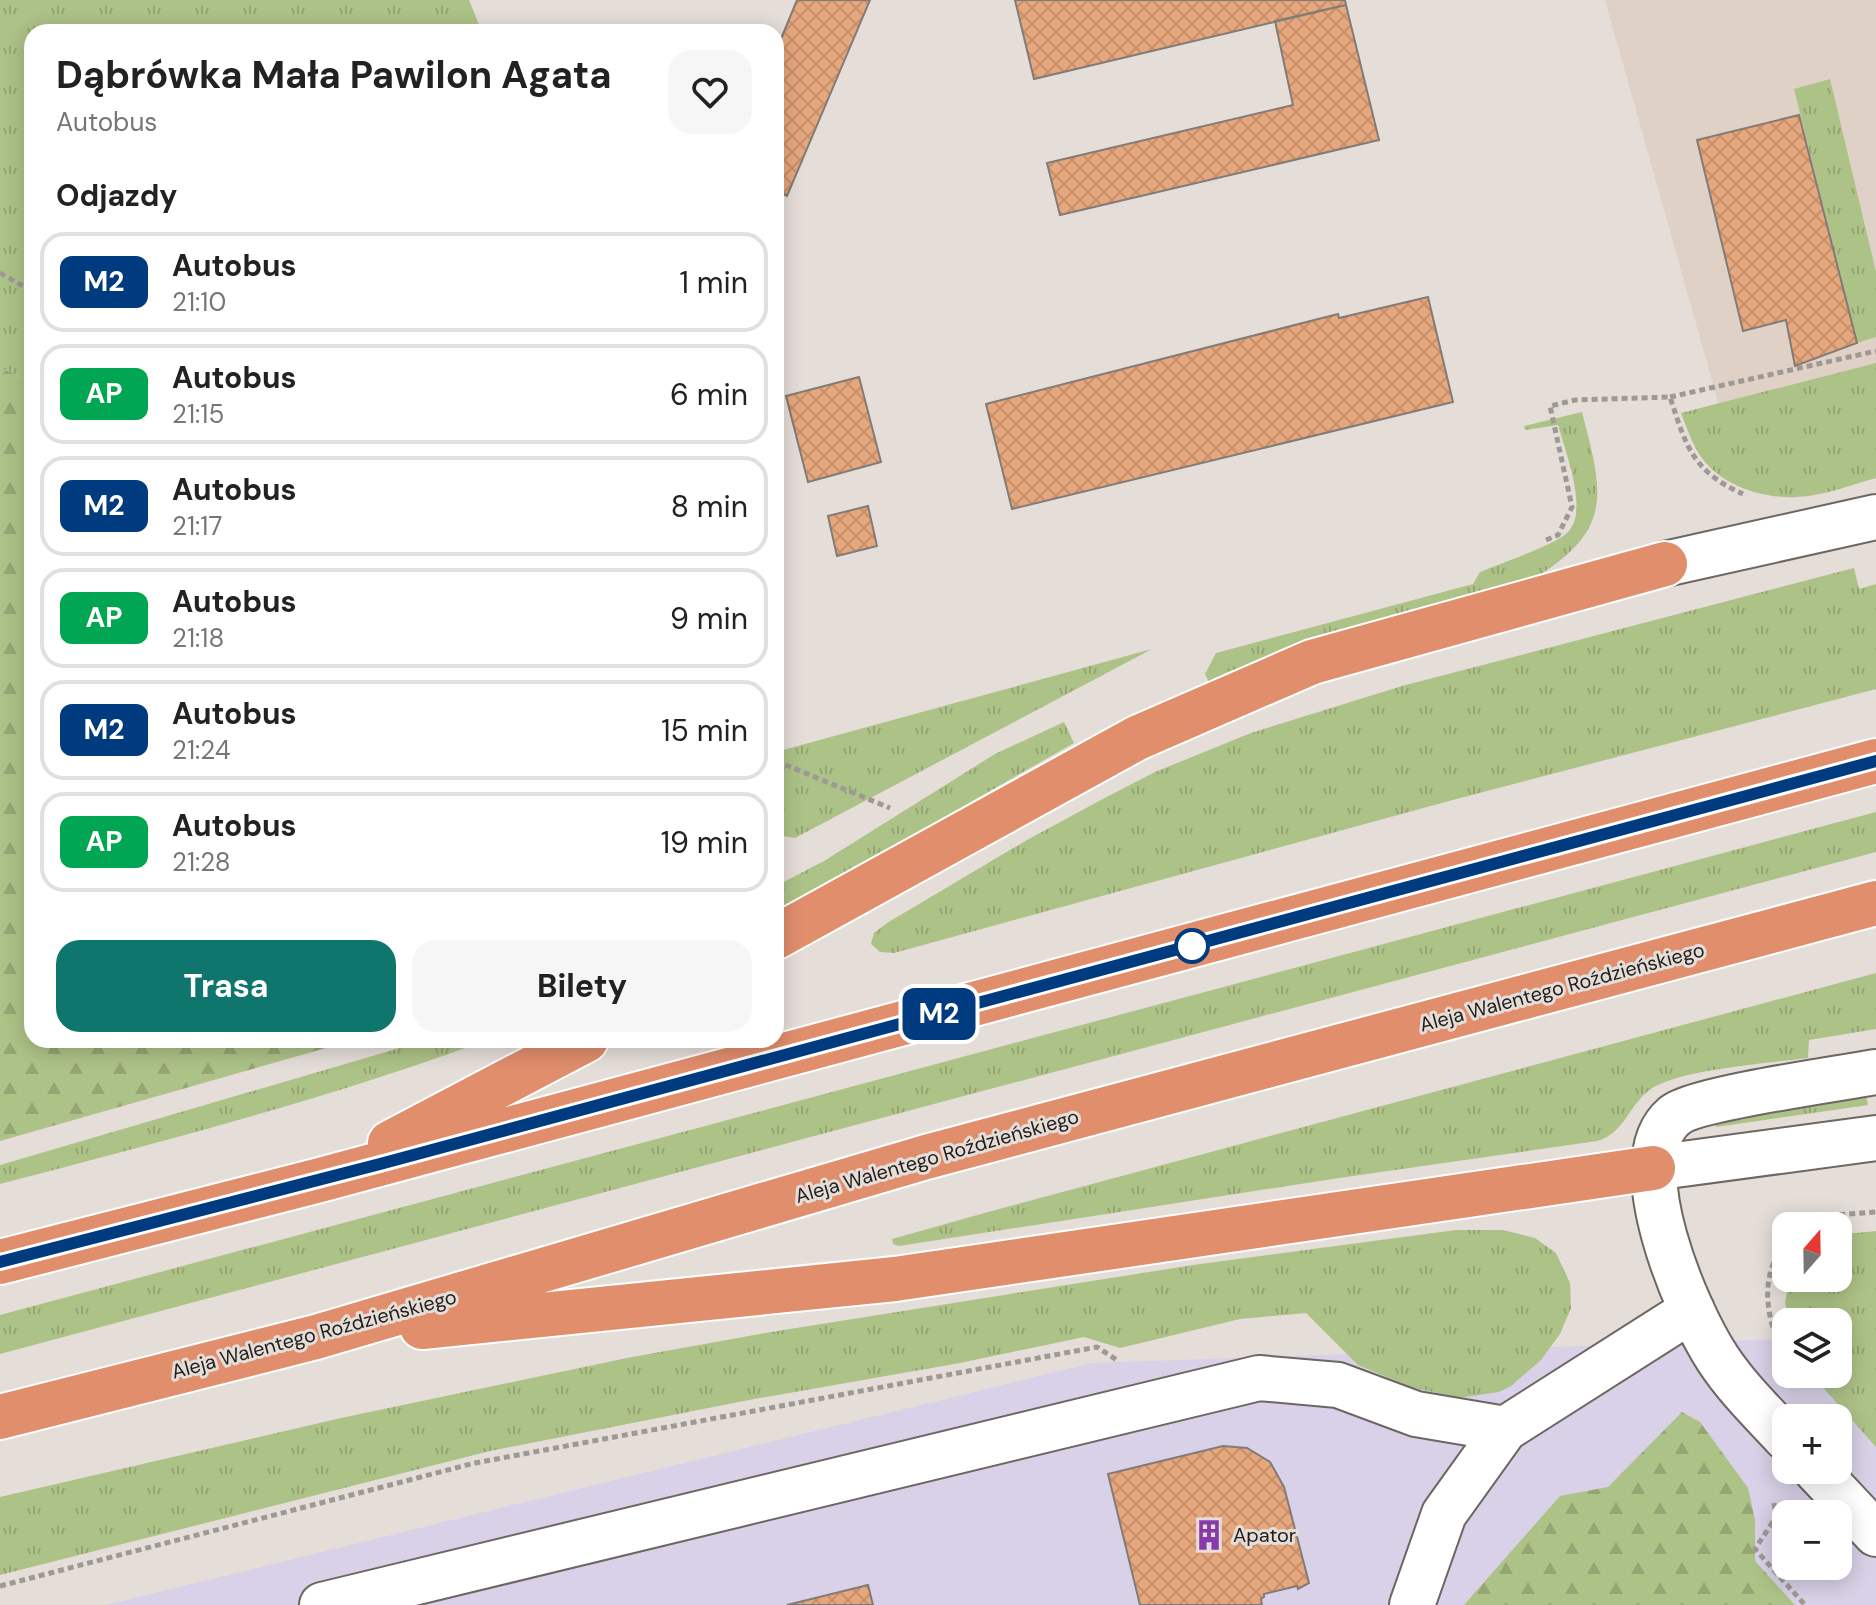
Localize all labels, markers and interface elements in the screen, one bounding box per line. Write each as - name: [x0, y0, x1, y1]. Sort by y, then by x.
- text: Dąbrówka Mała Pawilon Agata: [56, 50, 612, 100]
- button: heart: [668, 50, 752, 134]
- text: Autobus: [56, 105, 157, 139]
- text: Odjazdy: [56, 176, 177, 215]
- text: Autobus: [172, 246, 296, 285]
- text: M2: [84, 263, 124, 300]
- text: 1 min: [680, 263, 748, 302]
- text: 21:10: [172, 285, 226, 319]
- text: Autobus: [172, 358, 296, 397]
- text: AP: [85, 375, 123, 412]
- text: 6 min: [670, 375, 748, 414]
- text: 21:15: [172, 397, 224, 431]
- text: Autobus: [172, 470, 296, 509]
- text: M2: [84, 487, 124, 524]
- text: 8 min: [671, 487, 748, 526]
- text: 21:17: [172, 509, 222, 543]
- text: Autobus: [172, 582, 296, 621]
- text: AP: [85, 599, 123, 636]
- text: 9 min: [670, 599, 748, 638]
- text: 21:18: [172, 621, 224, 655]
- text: Autobus: [172, 694, 296, 733]
- text: M2: [84, 711, 124, 748]
- text: 15 min: [661, 711, 748, 750]
- text: 21:24: [172, 733, 231, 767]
- text: Autobus: [172, 806, 296, 845]
- text: AP: [85, 823, 123, 860]
- text: 19 min: [661, 823, 748, 862]
- text: 21:28: [172, 845, 231, 879]
- unlabelled marker: [1175, 929, 1209, 963]
- street label: Aleja Walentego Roździeńskiego: [1417, 936, 1707, 1038]
- button: Trasa: [56, 940, 396, 1032]
- button: Bilety: [412, 940, 752, 1032]
- line badge: M2: [903, 988, 975, 1040]
- text: M2: [919, 995, 959, 1032]
- street label: Aleja Walentego Roździeńskiego: [792, 1103, 1082, 1209]
- north arrow: [1772, 1212, 1852, 1292]
- map controls: [1772, 1212, 1852, 1580]
- street label: Aleja Walentego Roździeńskiego: [169, 1283, 459, 1385]
- button: layers: [1772, 1308, 1852, 1388]
- button: +: [1772, 1404, 1852, 1484]
- button: −: [1772, 1500, 1852, 1580]
- building icon: Apator: [1192, 1518, 1226, 1552]
- place label: Apator: [1233, 1522, 1296, 1548]

